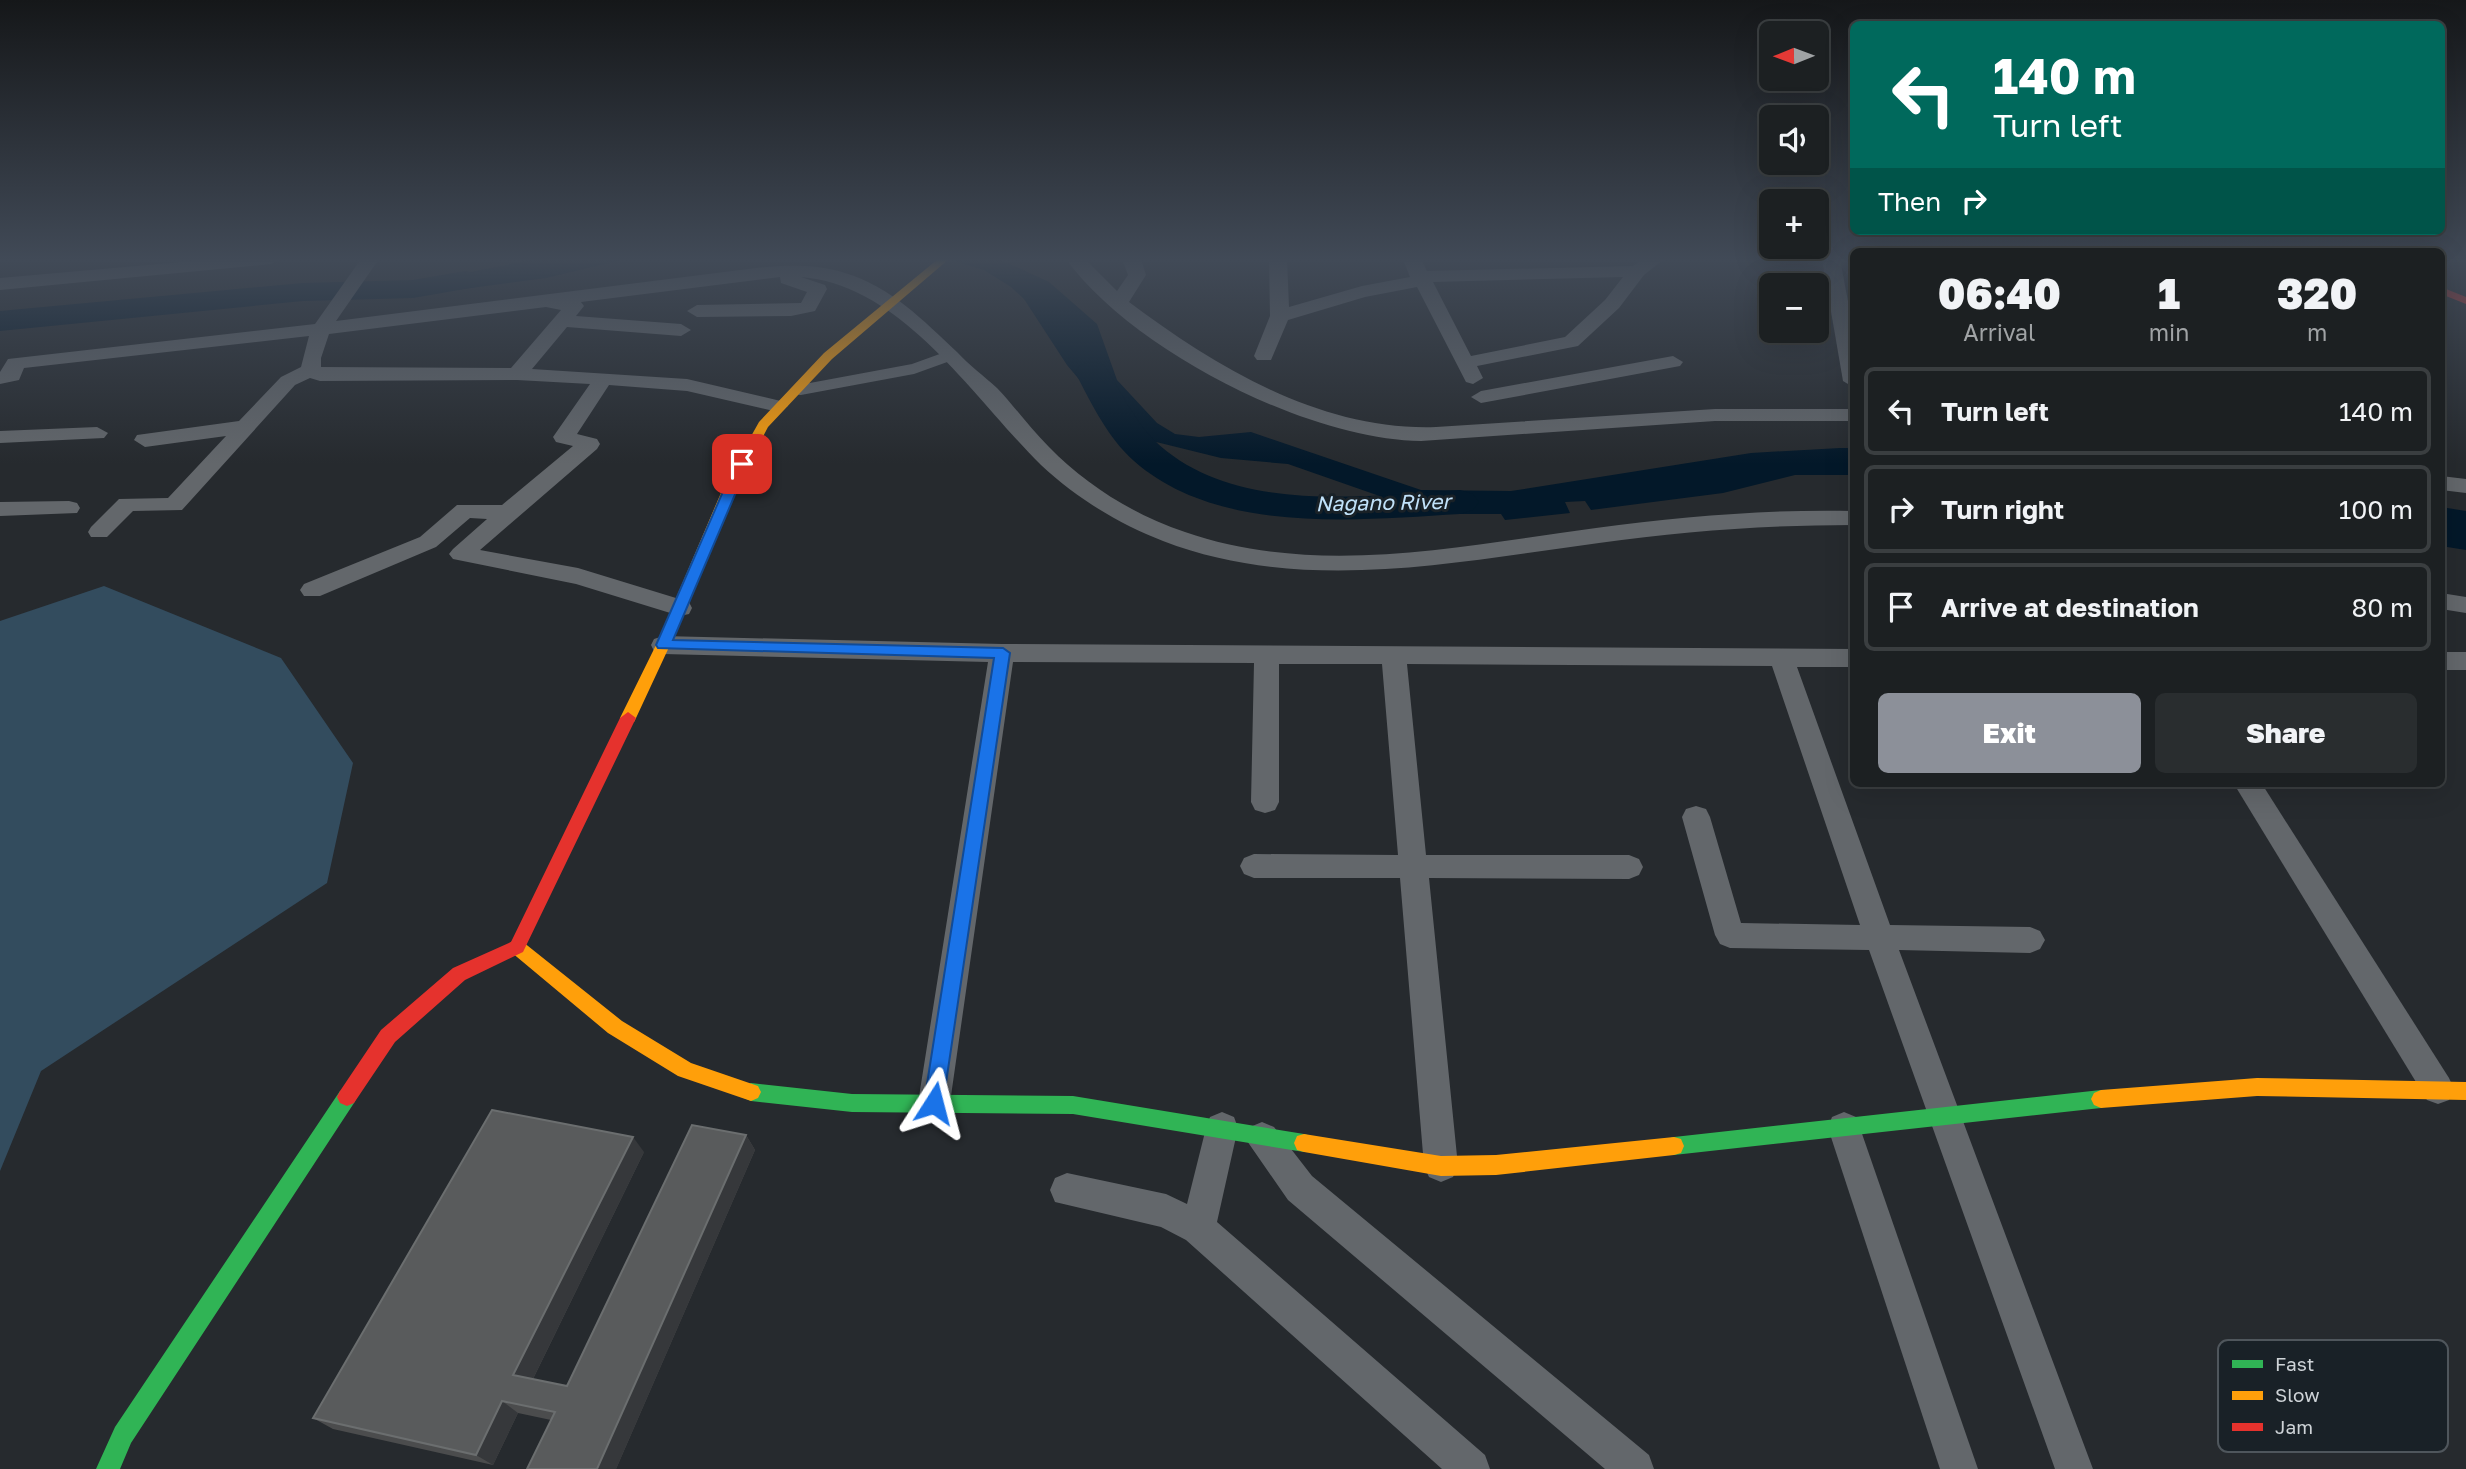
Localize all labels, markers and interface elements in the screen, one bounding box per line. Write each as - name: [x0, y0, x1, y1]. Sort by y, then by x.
- north arrow: [1759, 21, 1829, 91]
- map controls: [1759, 21, 1829, 343]
- text: 140 m: [1993, 46, 2136, 105]
- icon: left: [1878, 49, 1969, 140]
- button: sound: [1759, 105, 1829, 175]
- text: Turn left: [1993, 106, 2122, 144]
- icon: right: [1955, 182, 1993, 220]
- text: Then: [1878, 186, 1941, 217]
- button: +: [1759, 189, 1829, 259]
- text: 06:40: [1938, 268, 2061, 318]
- text: 1: [2158, 268, 2180, 318]
- text: 320: [2277, 268, 2357, 318]
- button: −: [1759, 273, 1829, 343]
- text: Arrival: [1963, 318, 2035, 346]
- text: min: [2149, 318, 2189, 346]
- text: m: [2307, 318, 2327, 346]
- icon: left: [1882, 392, 1920, 430]
- text: Turn left: [1941, 396, 2049, 427]
- text: 140 m: [2339, 396, 2413, 427]
- pin: [712, 434, 772, 494]
- icon: arrive: [723, 445, 761, 483]
- water label: Nagano River: [1315, 488, 1453, 516]
- icon: right: [1882, 490, 1920, 528]
- text: Turn right: [1941, 494, 2064, 525]
- text: 100 m: [2339, 494, 2413, 525]
- icon: arrive: [1882, 588, 1920, 626]
- text: Arrive at destination: [1941, 592, 2199, 623]
- text: 80 m: [2352, 592, 2413, 623]
- button: Exit: [1878, 693, 2141, 773]
- button: Share: [2155, 693, 2417, 773]
- position arrow: [897, 1066, 971, 1140]
- legend: [2218, 1340, 2448, 1452]
- text: Fast: [2275, 1352, 2314, 1375]
- text: Slow: [2275, 1383, 2320, 1406]
- text: Jam: [2275, 1415, 2313, 1438]

